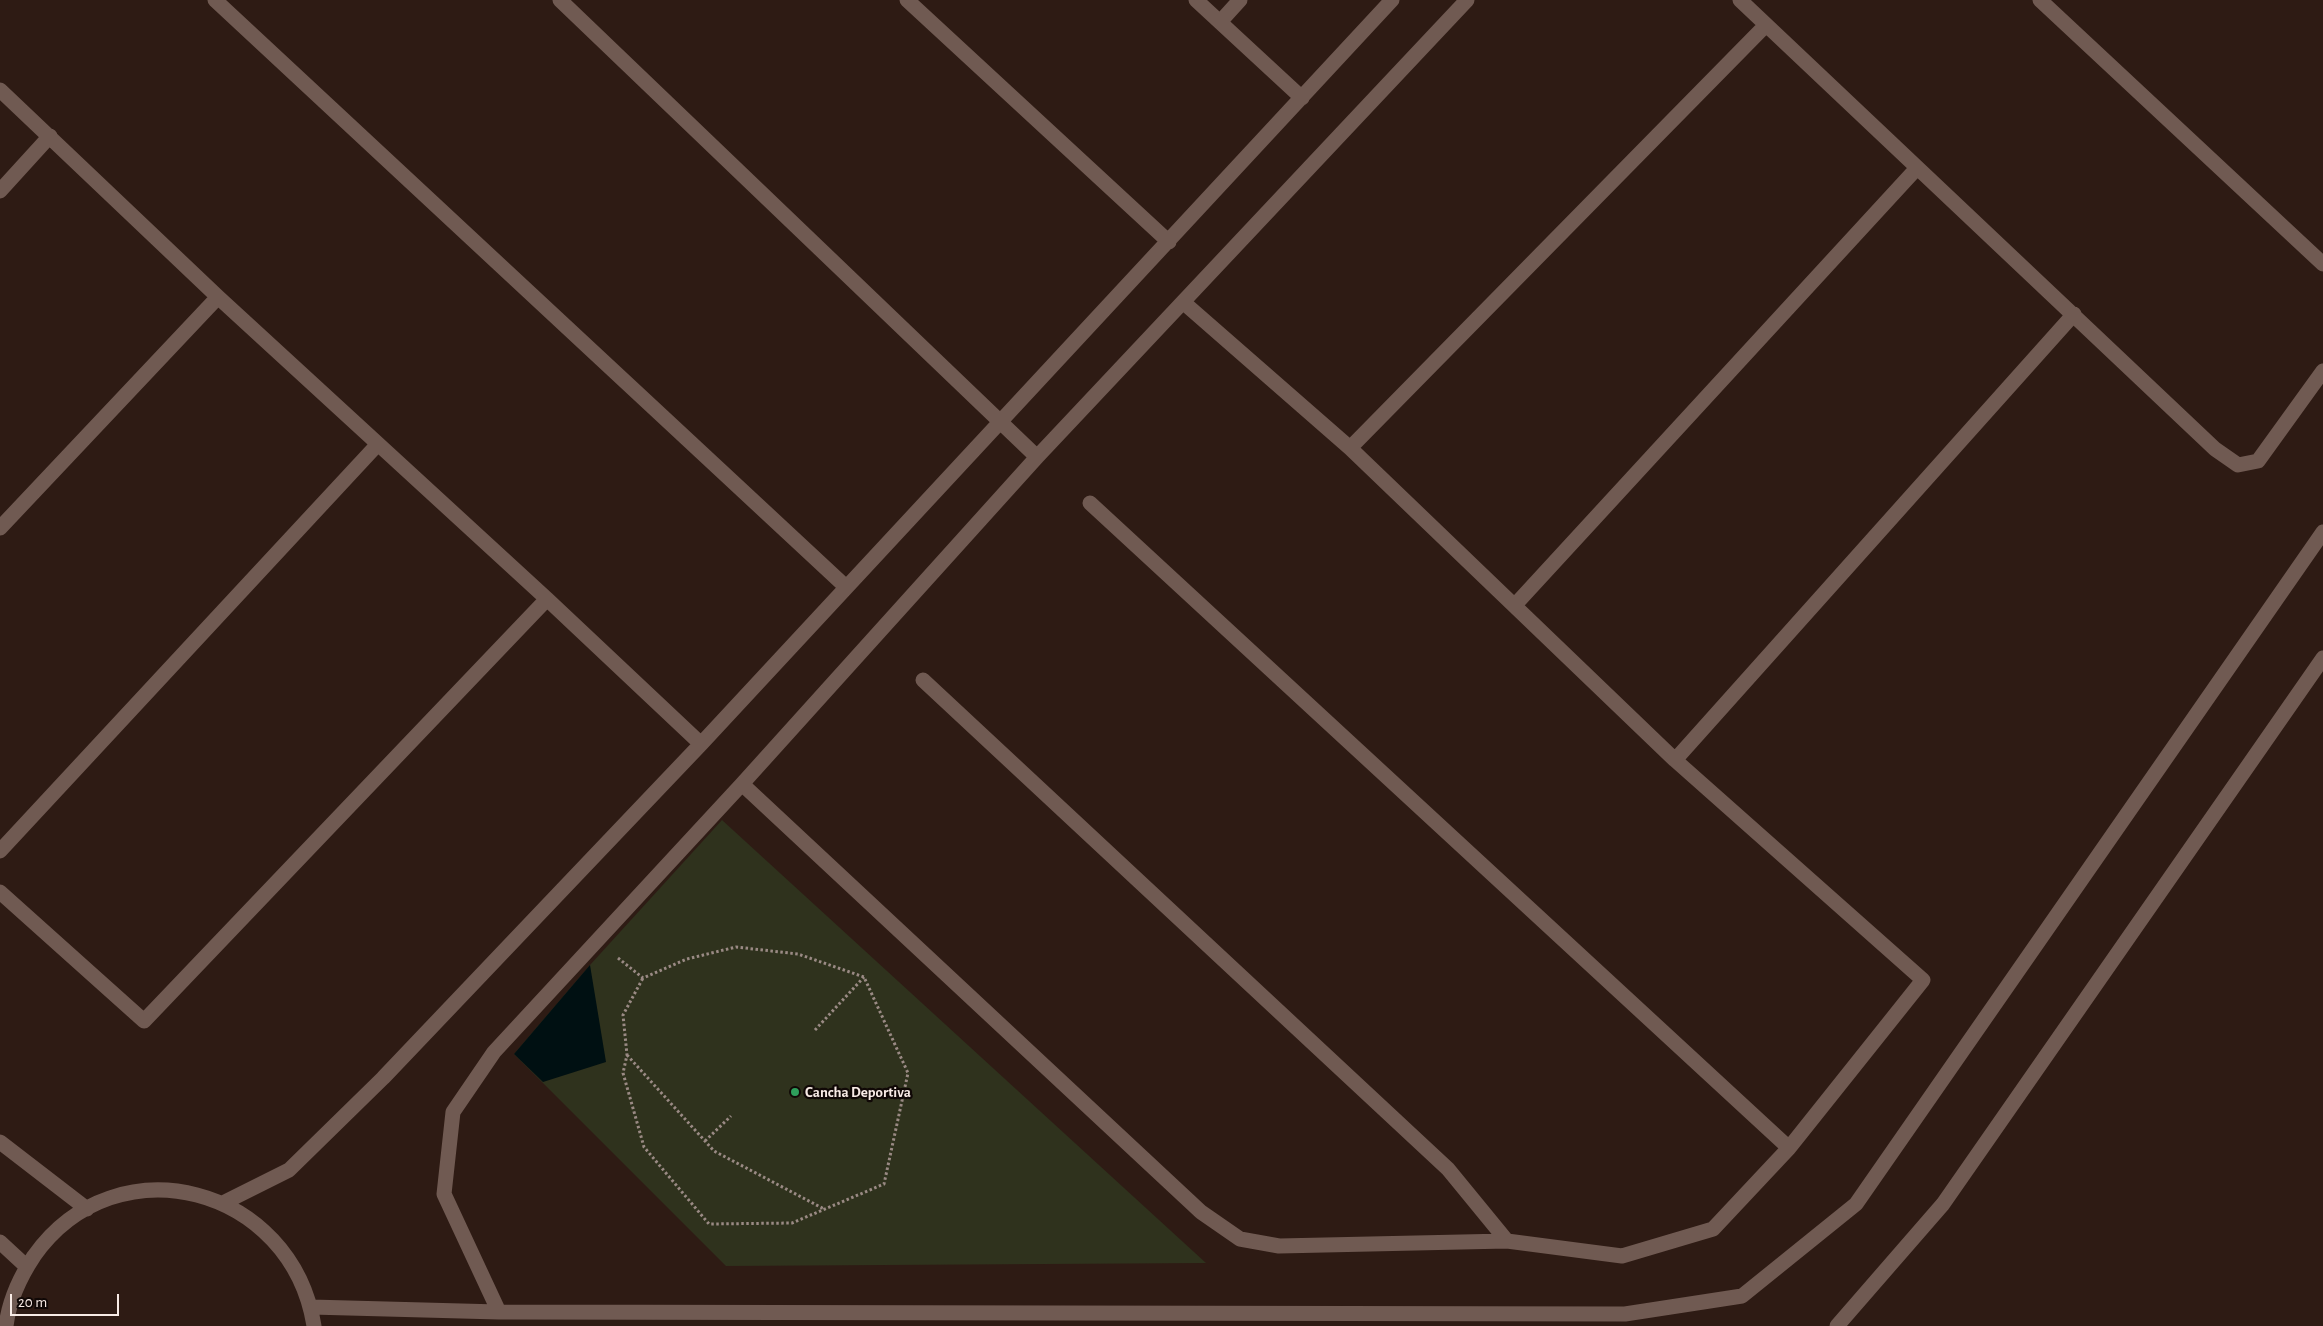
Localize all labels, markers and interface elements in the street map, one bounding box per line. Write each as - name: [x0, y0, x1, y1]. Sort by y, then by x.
- place label: Cancha Deportiva: [805, 1083, 911, 1101]
- marker: Cancha Deportiva: [789, 1086, 801, 1098]
- scale bar: [12, 1284, 121, 1316]
- text: 20 m: [18, 1295, 47, 1310]

